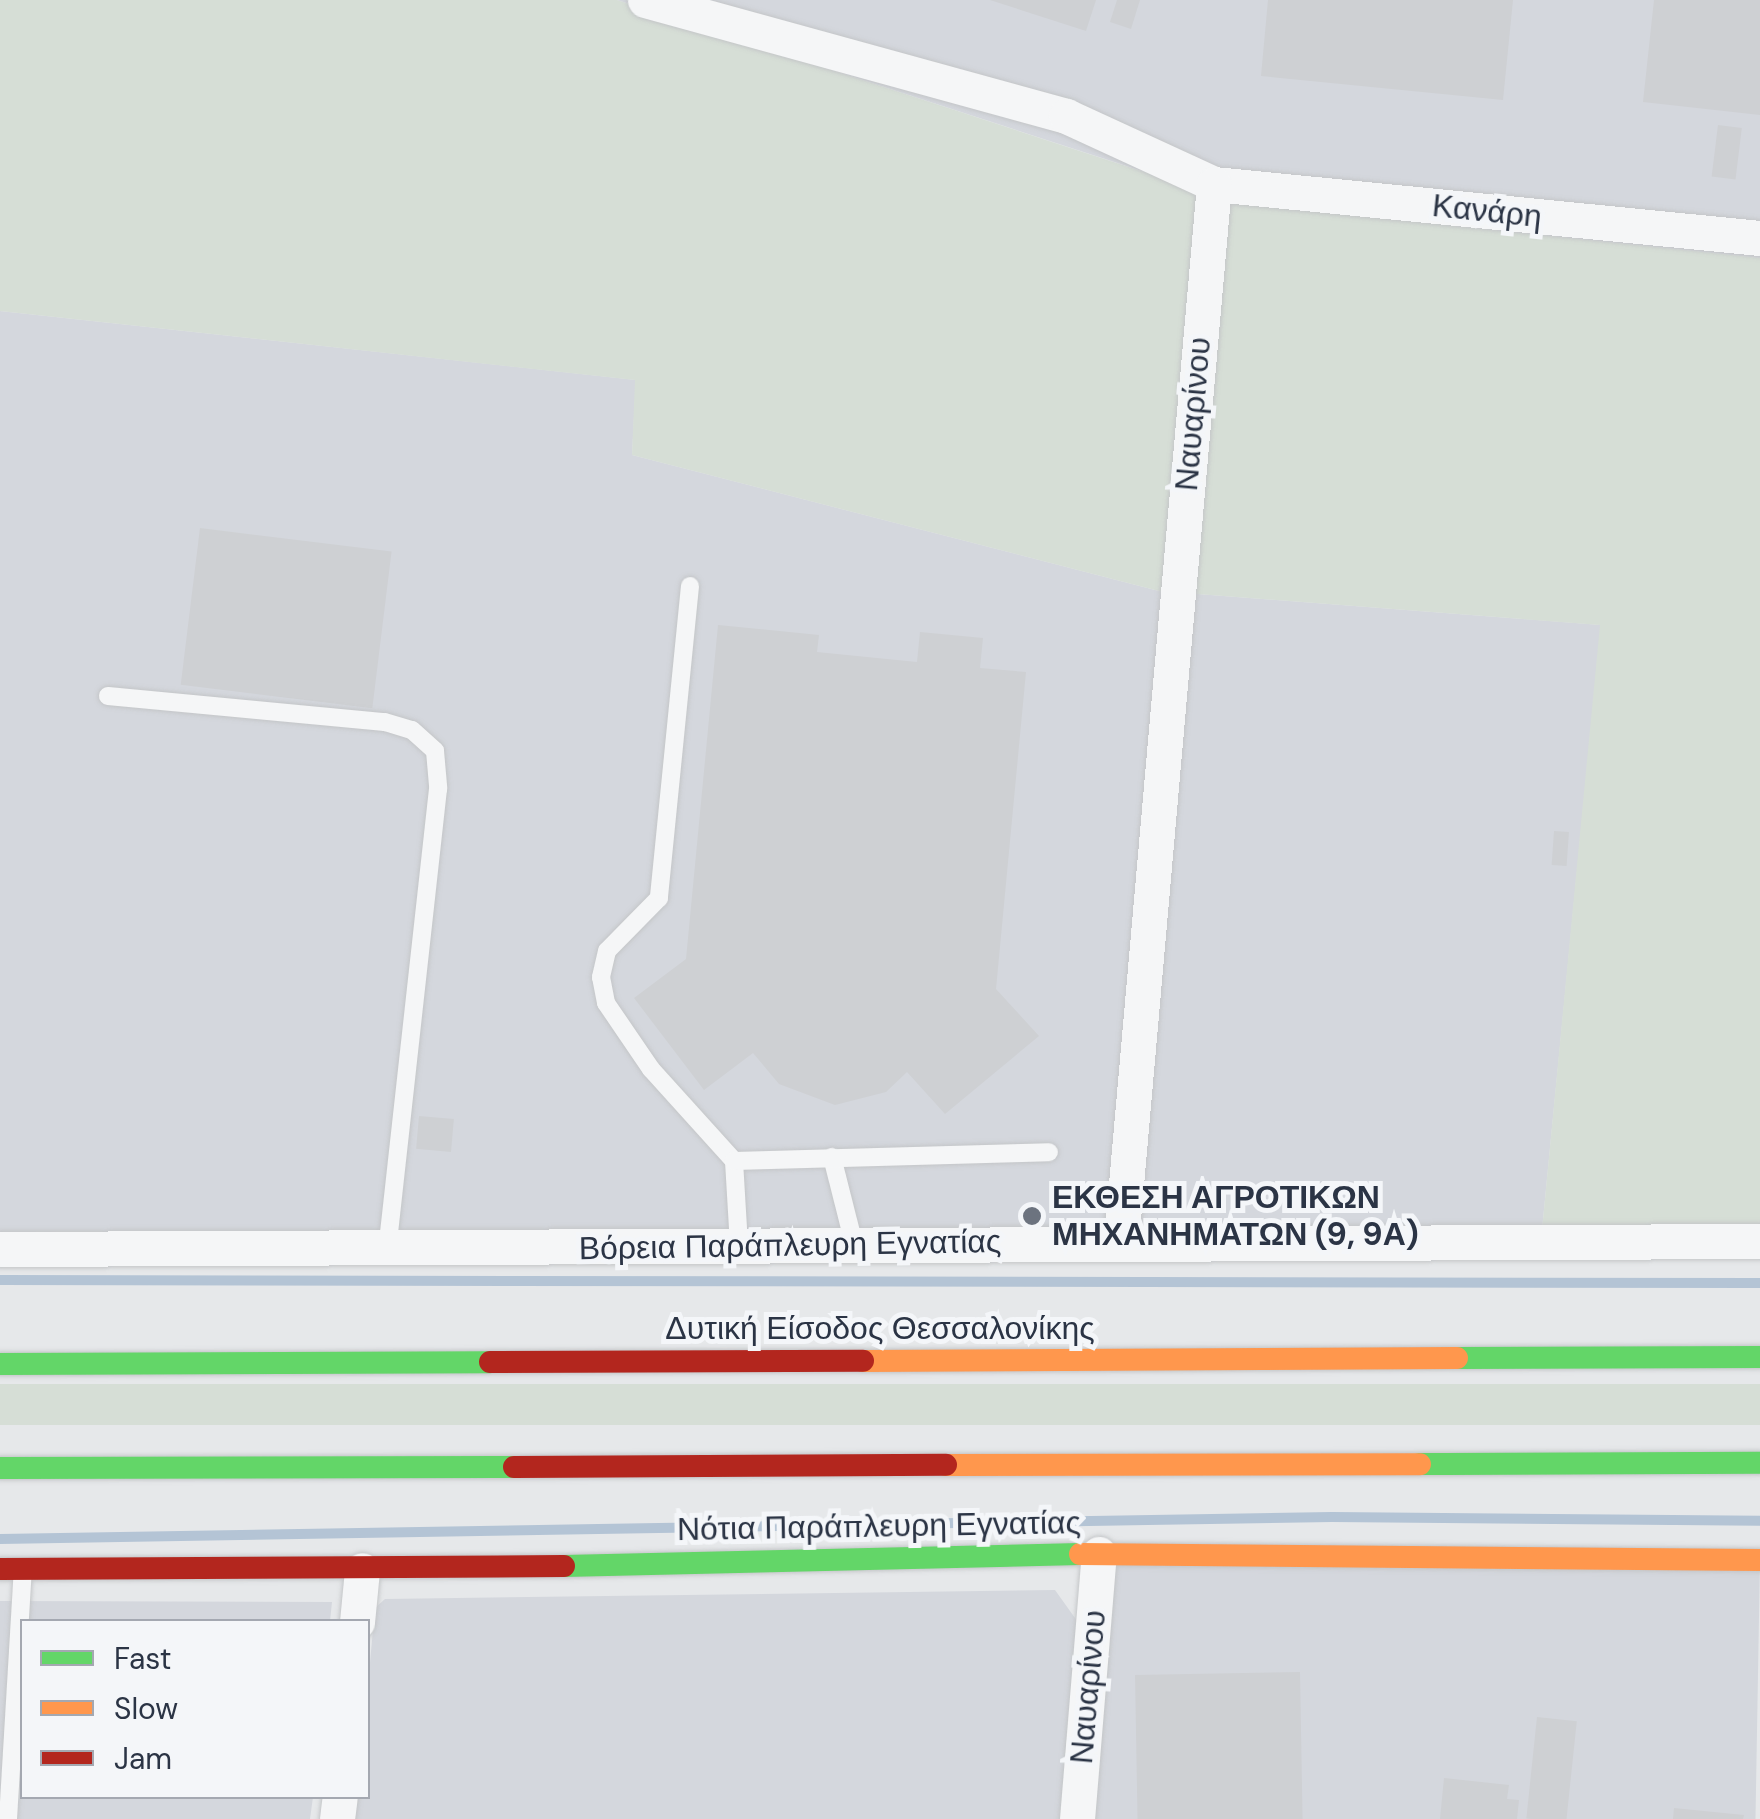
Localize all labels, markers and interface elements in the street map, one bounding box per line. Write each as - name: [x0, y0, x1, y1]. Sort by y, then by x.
- street label: Κανάρη: [1430, 186, 1544, 236]
- street label: Ναυαρίνου: [1167, 336, 1219, 492]
- place label: ΕΚΘΕΣΗ ΑΓΡΟΤΙΚΩΝ ΜΗΧΑΝΗΜΑΤΩΝ (9, 9Α): [1052, 1179, 1419, 1254]
- marker: ΕΚΘΕΣΗ ΑΓΡΟΤΙΚΩΝ ΜΗΧΑΝΗΜΑΤΩΝ (9, 9Α): [1021, 1205, 1043, 1227]
- street label: Βόρεια Παράπλευρη Εγνατίας: [578, 1222, 1002, 1268]
- street label: Δυτική Είσοδος Θεσσαλονίκης: [665, 1309, 1095, 1347]
- street label: Νότια Παράπλευρη Εγνατίας: [677, 1503, 1081, 1549]
- street label: Ναυαρίνου: [1062, 1609, 1114, 1765]
- legend: [20, 1619, 370, 1799]
- text: Fast: [114, 1639, 172, 1678]
- text: Slow: [114, 1689, 178, 1728]
- text: Jam: [114, 1739, 172, 1778]

